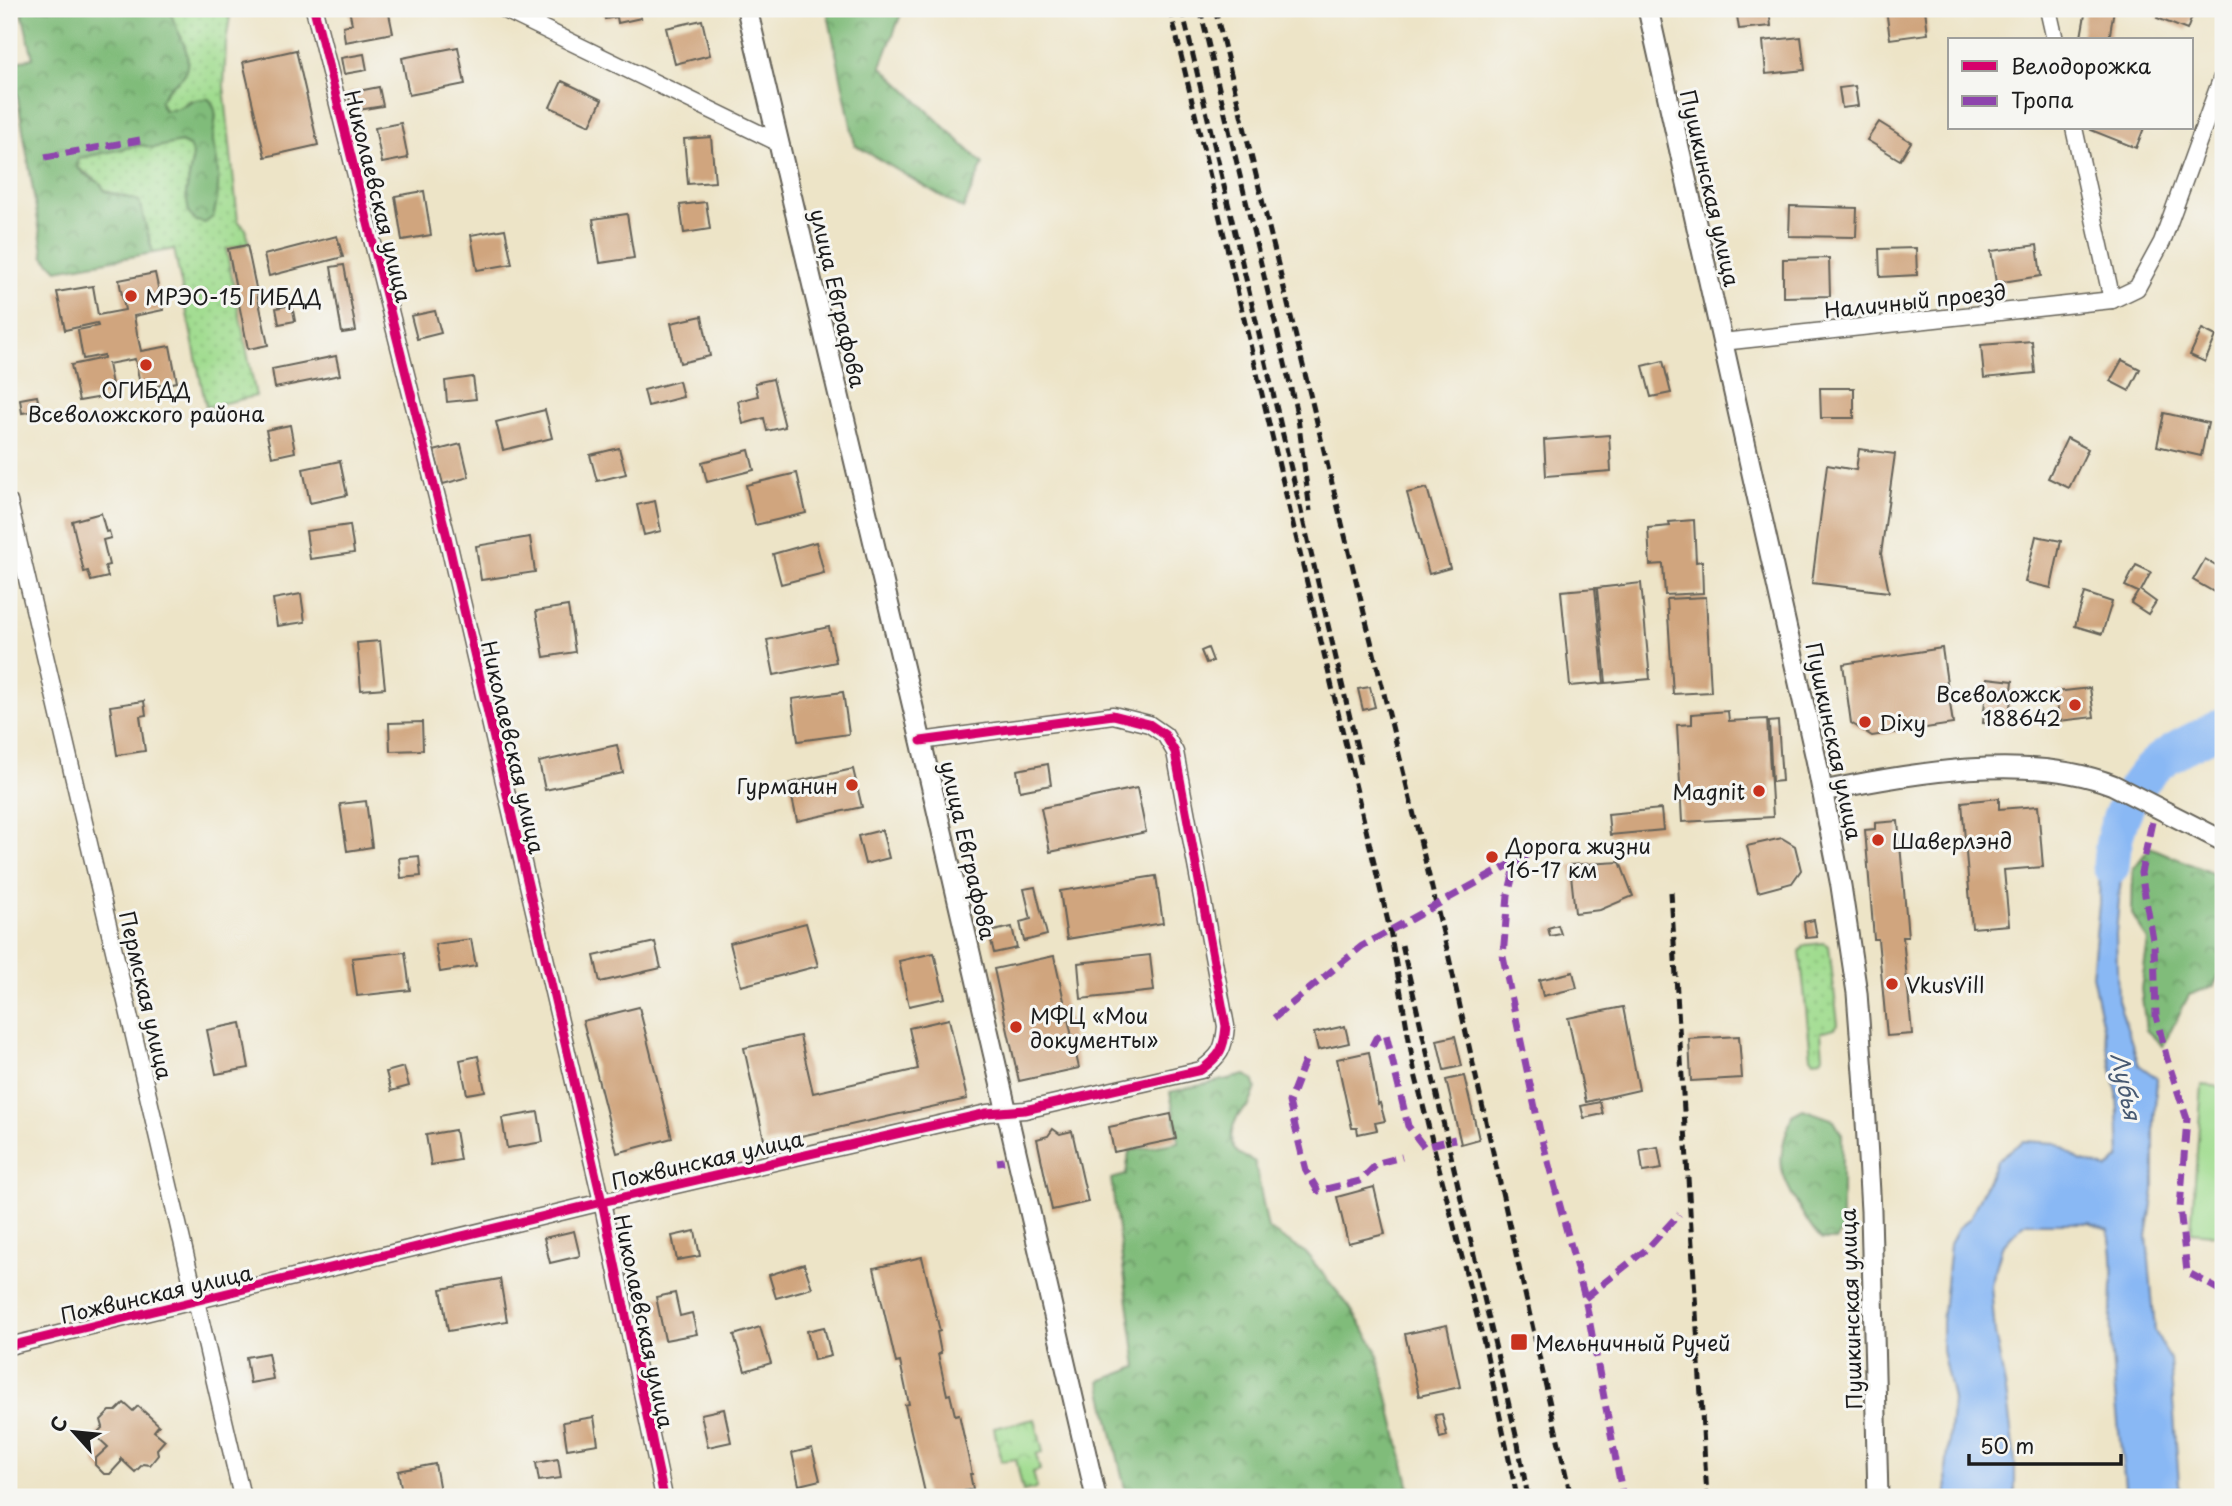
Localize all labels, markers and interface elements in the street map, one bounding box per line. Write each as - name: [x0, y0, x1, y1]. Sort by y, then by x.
- legend: [1948, 38, 2194, 130]
- text: Велодорожка: [2011, 49, 2152, 81]
- text: Тропа: [2011, 83, 2073, 115]
- street label: Пушкинская улица: [1673, 86, 1749, 290]
- street label: Николаевская улица: [337, 87, 421, 306]
- street label: улица Евграфова: [803, 205, 875, 391]
- street label: Наличный проезд: [1822, 275, 2008, 325]
- place label: МРЭО-15 ГИБДД: [145, 280, 322, 312]
- marker: МРЭО-15 ГИБДД: [123, 288, 139, 304]
- marker: ОГИБДД Всеволожского района: [138, 357, 154, 373]
- place label: ОГИБДД Всеволожского района: [28, 373, 264, 429]
- street label: Николаевская улица: [474, 637, 554, 857]
- street label: Пушкинская улица: [1798, 639, 1872, 843]
- place label: Всеволожск 188642: [1936, 677, 2062, 733]
- marker: Всеволожск 188642: [2067, 697, 2083, 713]
- place label: Dixy: [1879, 706, 1926, 738]
- marker: Dixy: [1857, 714, 1873, 730]
- street label: улица Евграфова: [933, 757, 1005, 943]
- place label: Гурманин: [737, 769, 838, 801]
- place label: Magnit: [1672, 775, 1745, 807]
- marker: Гурманин: [844, 777, 860, 793]
- marker: Magnit: [1751, 783, 1767, 799]
- place label: Шаверлэнд: [1892, 824, 2012, 856]
- place label: Дорога жизни 16-17 км: [1505, 829, 1651, 885]
- marker: Шаверлэнд: [1870, 832, 1886, 848]
- marker: Дорога жизни 16-17 км: [1484, 849, 1500, 865]
- street label: Пермская улица: [112, 908, 182, 1083]
- place label: VkusVill: [1906, 968, 1984, 1000]
- marker: VkusVill: [1884, 976, 1900, 992]
- place label: МФЦ «Мои документы»: [1030, 999, 1158, 1055]
- marker: МФЦ «Мои документы»: [1008, 1019, 1024, 1035]
- water label: Лубья: [2103, 1049, 2152, 1124]
- street label: Пожвинская улица: [608, 1121, 807, 1197]
- street label: Пушкинская улица: [1830, 1207, 1869, 1410]
- street label: Николаевская улица: [607, 1211, 683, 1432]
- street label: Пожвинская улица: [57, 1255, 256, 1331]
- place label: Мельничный Ручей: [1535, 1326, 1731, 1358]
- marker: Мельничный Ручей: [1509, 1332, 1529, 1352]
- north arrow: [38, 1398, 108, 1468]
- text: С: [42, 1411, 74, 1437]
- scale bar: [1969, 1422, 2122, 1466]
- text: 50 m: [1980, 1429, 2034, 1461]

